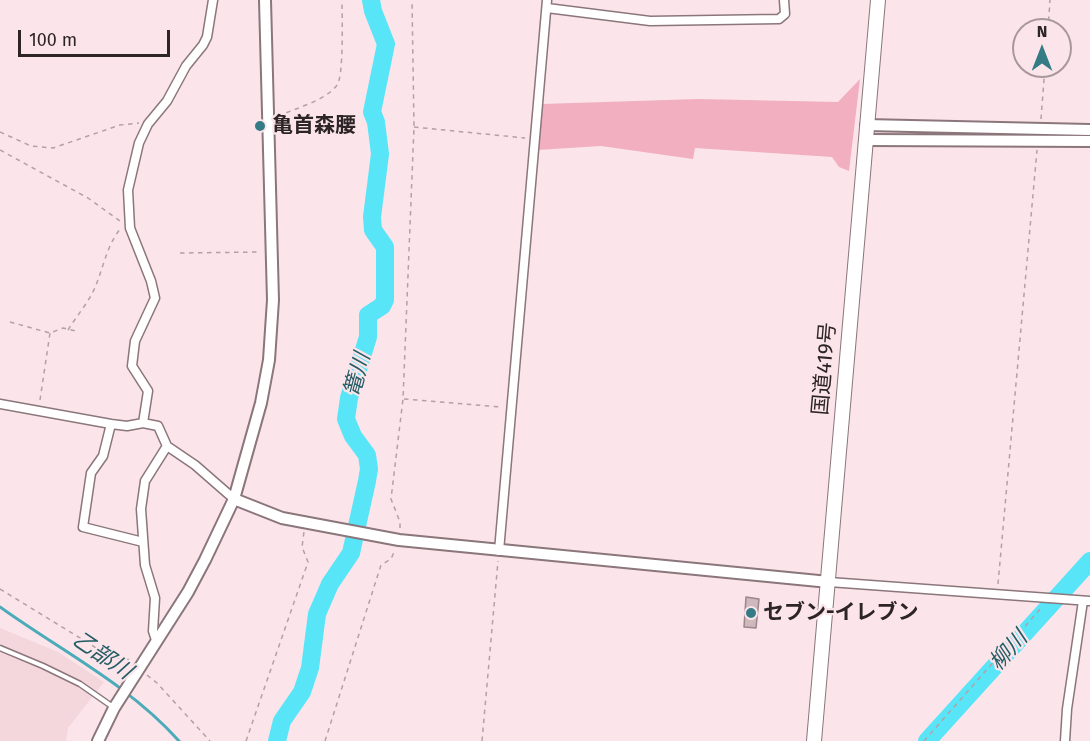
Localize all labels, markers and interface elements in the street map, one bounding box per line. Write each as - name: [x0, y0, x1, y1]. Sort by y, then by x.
- scale bar: [21, 18, 172, 56]
- north arrow: [1012, 18, 1072, 78]
- text: N: [1037, 22, 1047, 41]
- text: 100 m: [29, 29, 77, 51]
- place label: 亀首森腰: [272, 113, 356, 139]
- marker: 亀首森腰: [253, 119, 267, 133]
- street label: 国道419号: [808, 322, 842, 416]
- water label: 篭川: [340, 350, 376, 400]
- place label: セブン-イレブン: [763, 600, 919, 626]
- marker: セブン-イレブン: [744, 606, 758, 620]
- water label: 柳川: [984, 626, 1034, 676]
- water label: 乙部川: [67, 627, 137, 685]

